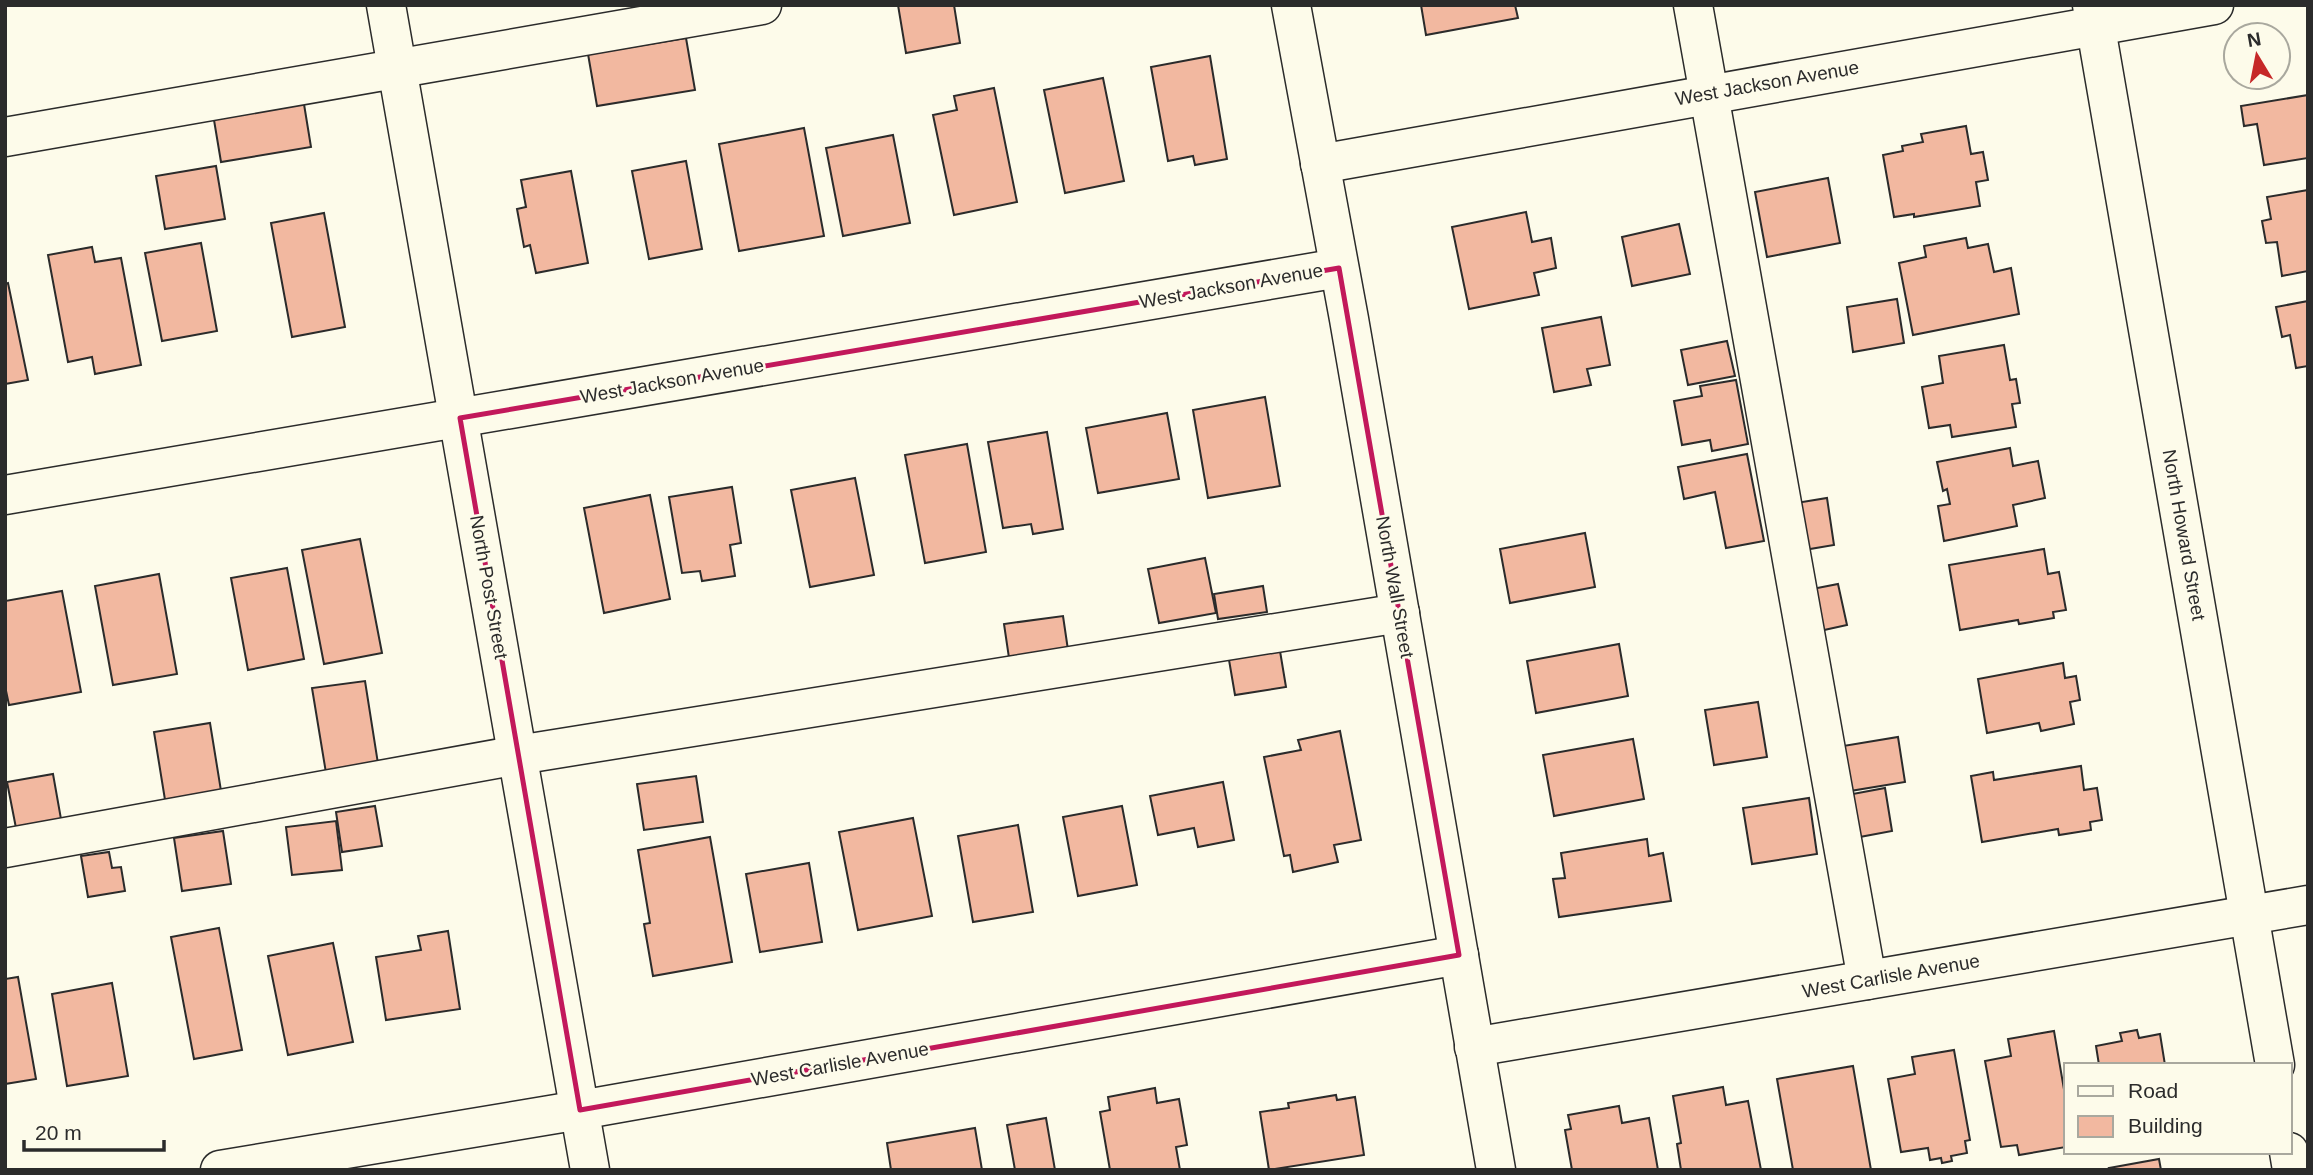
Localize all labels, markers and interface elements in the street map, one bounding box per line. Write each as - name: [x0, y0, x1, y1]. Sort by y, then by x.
- north arrow: [2222, 21, 2292, 91]
- text: N: [2246, 28, 2263, 51]
- street label: West Jackson Avenue: [1673, 56, 1861, 110]
- street label: West Jackson Avenue: [1137, 259, 1325, 313]
- street label: West Jackson Avenue: [578, 354, 766, 408]
- street label: North Howard Street: [2159, 448, 2210, 623]
- street label: North Post Street: [466, 513, 512, 661]
- street label: North Wall Street: [1372, 514, 1418, 660]
- street label: West Carlisle Avenue: [1801, 950, 1981, 1002]
- street label: West Carlisle Avenue: [750, 1038, 930, 1090]
- legend: [2064, 1063, 2292, 1154]
- text: Road: [2128, 1079, 2178, 1102]
- scale bar: [24, 1108, 164, 1152]
- text: Building: [2128, 1114, 2203, 1137]
- text: 20 m: [35, 1121, 82, 1144]

